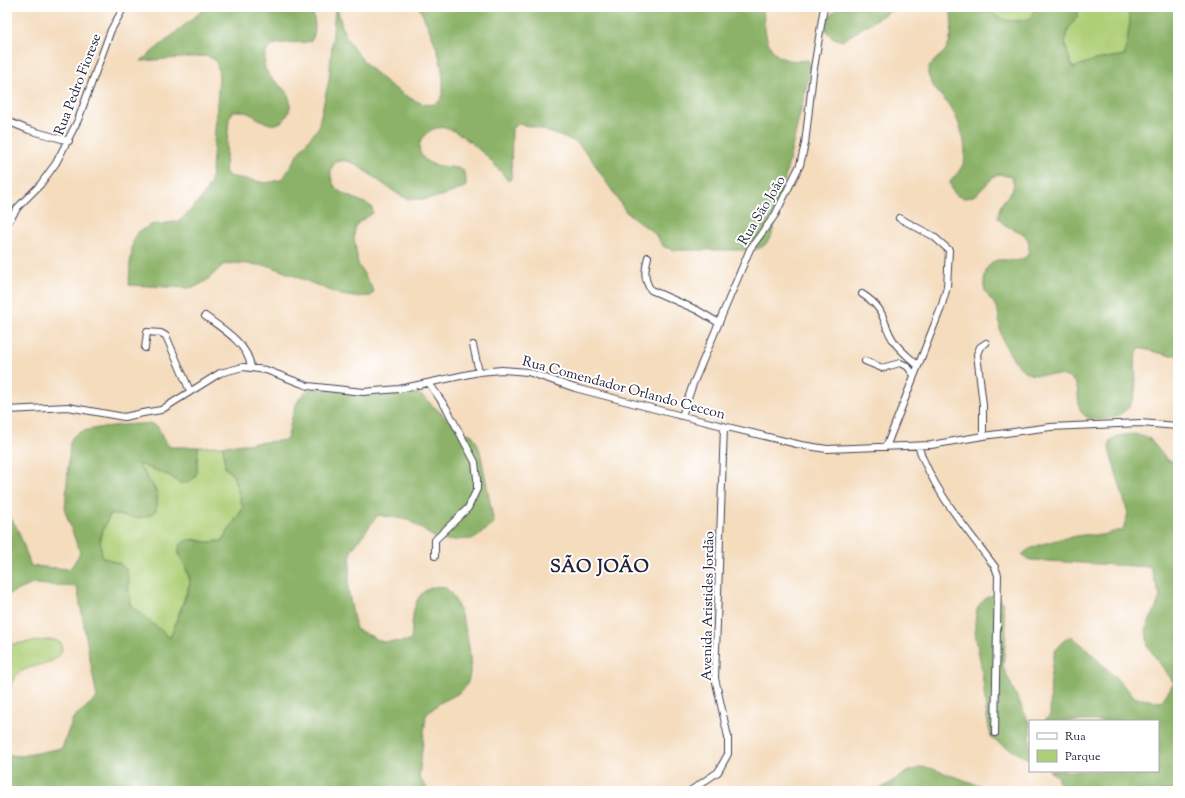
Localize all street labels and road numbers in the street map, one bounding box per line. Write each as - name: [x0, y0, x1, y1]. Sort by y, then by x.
- street label: Rua Pedro Fiorese: [50, 31, 107, 139]
- street label: Rua São João: [734, 172, 792, 250]
- street label: Rua Comendador Orlando Ceccon: [520, 352, 727, 426]
- street label: Avenida Aristides Jordão: [698, 531, 720, 681]

